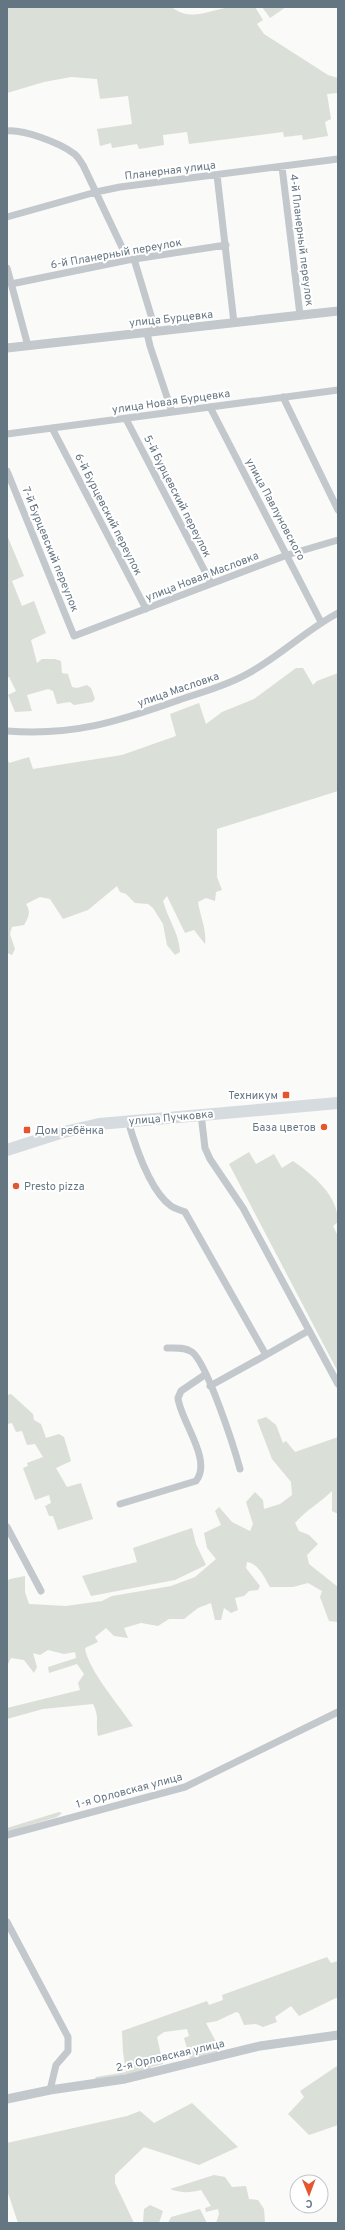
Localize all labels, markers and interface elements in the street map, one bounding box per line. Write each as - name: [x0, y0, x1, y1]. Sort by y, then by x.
- street label: Планерная улица: [124, 158, 217, 184]
- street label: 4-й Планерный переулок: [286, 173, 316, 307]
- street label: 6-й Планерный переулок: [50, 236, 183, 272]
- street label: улица Бурцевка: [128, 308, 214, 330]
- street label: улица Новая Бурцевка: [111, 387, 231, 417]
- street label: 5-й Бурцевский переулок: [140, 433, 214, 560]
- street label: 6-й Бурцевский переулок: [71, 451, 145, 578]
- street label: улица Павлуновского: [242, 456, 308, 563]
- street label: 7-й Бурцевский переулок: [19, 485, 82, 614]
- street label: улица Новая Масловка: [144, 549, 261, 605]
- street label: улица Масловка: [136, 669, 221, 710]
- place label: Техникум: [228, 1089, 278, 1103]
- marker: Техникум: [281, 1090, 291, 1100]
- street label: улица Пучковка: [128, 1107, 214, 1129]
- place label: База цветов: [252, 1121, 316, 1135]
- marker: База цветов: [319, 1122, 329, 1132]
- place label: Дом ребёнка: [35, 1124, 104, 1138]
- marker: Дом ребёнка: [22, 1125, 32, 1135]
- place label: Presto pizza: [24, 1180, 85, 1194]
- marker: Presto pizza: [11, 1181, 21, 1191]
- street label: 1-я Орловская улица: [75, 1770, 184, 1812]
- street label: 2-я Орловская улица: [114, 2037, 226, 2075]
- north arrow: [289, 2174, 329, 2214]
- text: С: [306, 2196, 313, 2210]

